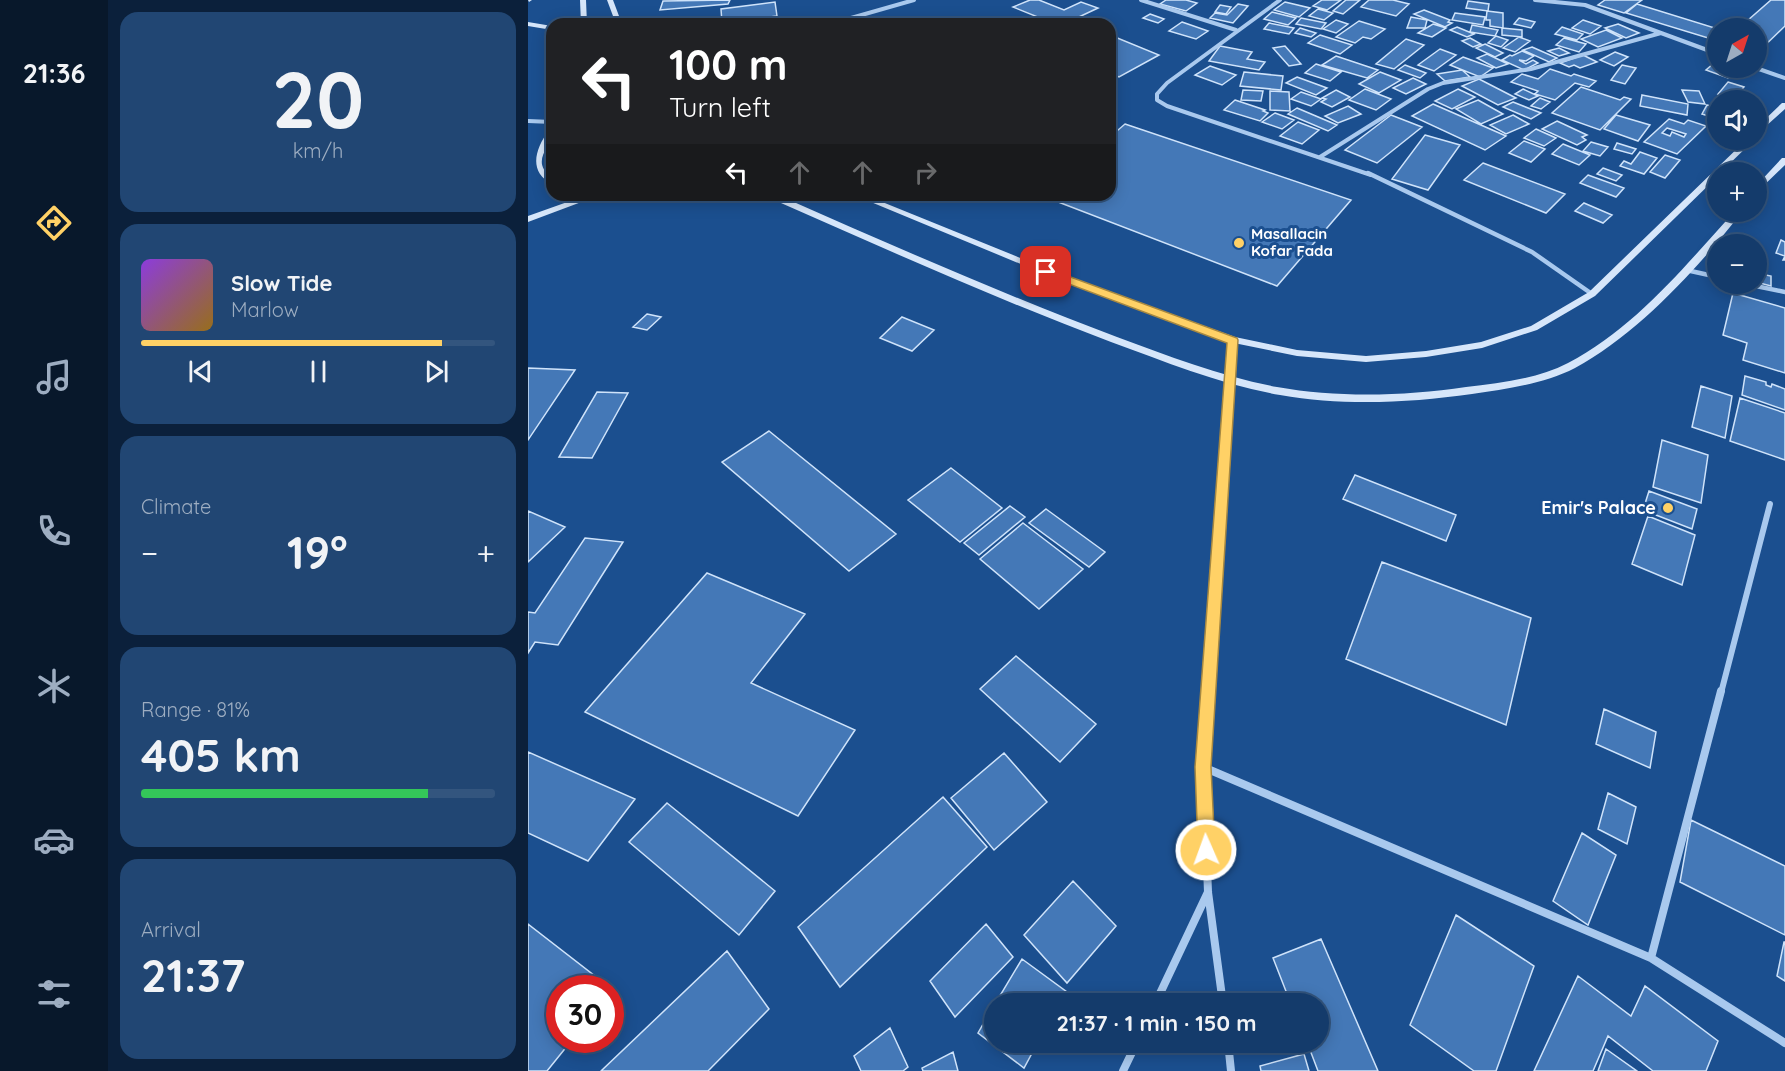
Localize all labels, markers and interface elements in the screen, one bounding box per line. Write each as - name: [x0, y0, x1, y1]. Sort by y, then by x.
- north arrow: [1707, 18, 1767, 78]
- map controls: [1707, 18, 1767, 294]
- text: 100 m: [669, 38, 787, 91]
- icon: left: [570, 42, 648, 120]
- text: 20: [272, 50, 364, 148]
- text: 21:36: [23, 56, 85, 90]
- text: Turn left: [669, 90, 771, 124]
- button: sound: [1707, 90, 1767, 150]
- text: km/h: [293, 138, 343, 163]
- icon: left: [720, 156, 753, 189]
- icon: ahead: [783, 156, 816, 189]
- icon: ahead: [846, 156, 879, 189]
- icon: right: [909, 156, 942, 189]
- button: +: [1707, 162, 1767, 222]
- icon: directions: [33, 202, 75, 244]
- place label: Masallacin Kofar Fada: [1251, 224, 1333, 260]
- button: −: [1707, 234, 1767, 294]
- marker: Masallacin Kofar Fada: [1232, 236, 1246, 250]
- pin: [1020, 246, 1071, 297]
- icon: arrive: [1029, 255, 1062, 288]
- text: Slow Tide: [231, 269, 332, 297]
- text: Marlow: [231, 297, 299, 322]
- icon: previous: [184, 355, 217, 388]
- icon: pause: [302, 355, 335, 388]
- icon: next: [420, 355, 453, 388]
- icon: music: [33, 356, 75, 398]
- text: Climate: [141, 494, 211, 519]
- place label: Emir's Palace: [1541, 496, 1656, 519]
- marker: Emir's Palace: [1661, 501, 1675, 515]
- icon: phone: [33, 510, 75, 552]
- text: 19°: [287, 524, 348, 580]
- text: −: [141, 532, 158, 573]
- text: +: [476, 532, 495, 573]
- icon: climate: [33, 665, 75, 707]
- text: Range · 81%: [141, 697, 250, 722]
- text: 405 km: [141, 727, 301, 783]
- position arrow: [1174, 818, 1238, 882]
- icon: car: [33, 819, 75, 861]
- text: Arrival: [141, 917, 201, 942]
- text: 21:37: [141, 947, 245, 1003]
- icon: filters: [33, 973, 75, 1015]
- speed limit sign: 30: [546, 975, 624, 1053]
- text: 21:37 · 1 min · 150 m: [1057, 1009, 1256, 1037]

